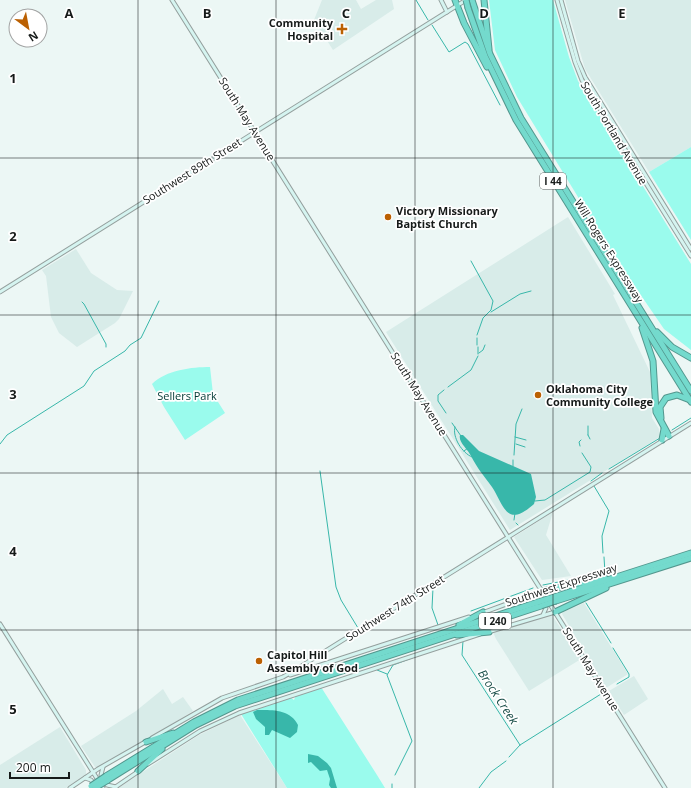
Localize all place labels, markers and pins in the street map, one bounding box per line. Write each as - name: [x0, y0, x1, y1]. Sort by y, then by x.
- place label: Community Hospital: [269, 15, 334, 43]
- marker: Community Hospital: [336, 23, 348, 35]
- place label: Victory Missionary Baptist Church: [396, 203, 499, 231]
- marker: Victory Missionary Baptist Church: [383, 212, 393, 222]
- place label: Oklahoma City Community College: [546, 381, 653, 409]
- marker: Oklahoma City Community College: [533, 390, 543, 400]
- place label: Capitol Hill Assembly of God: [267, 647, 358, 675]
- marker: Capitol Hill Assembly of God: [254, 656, 264, 666]

